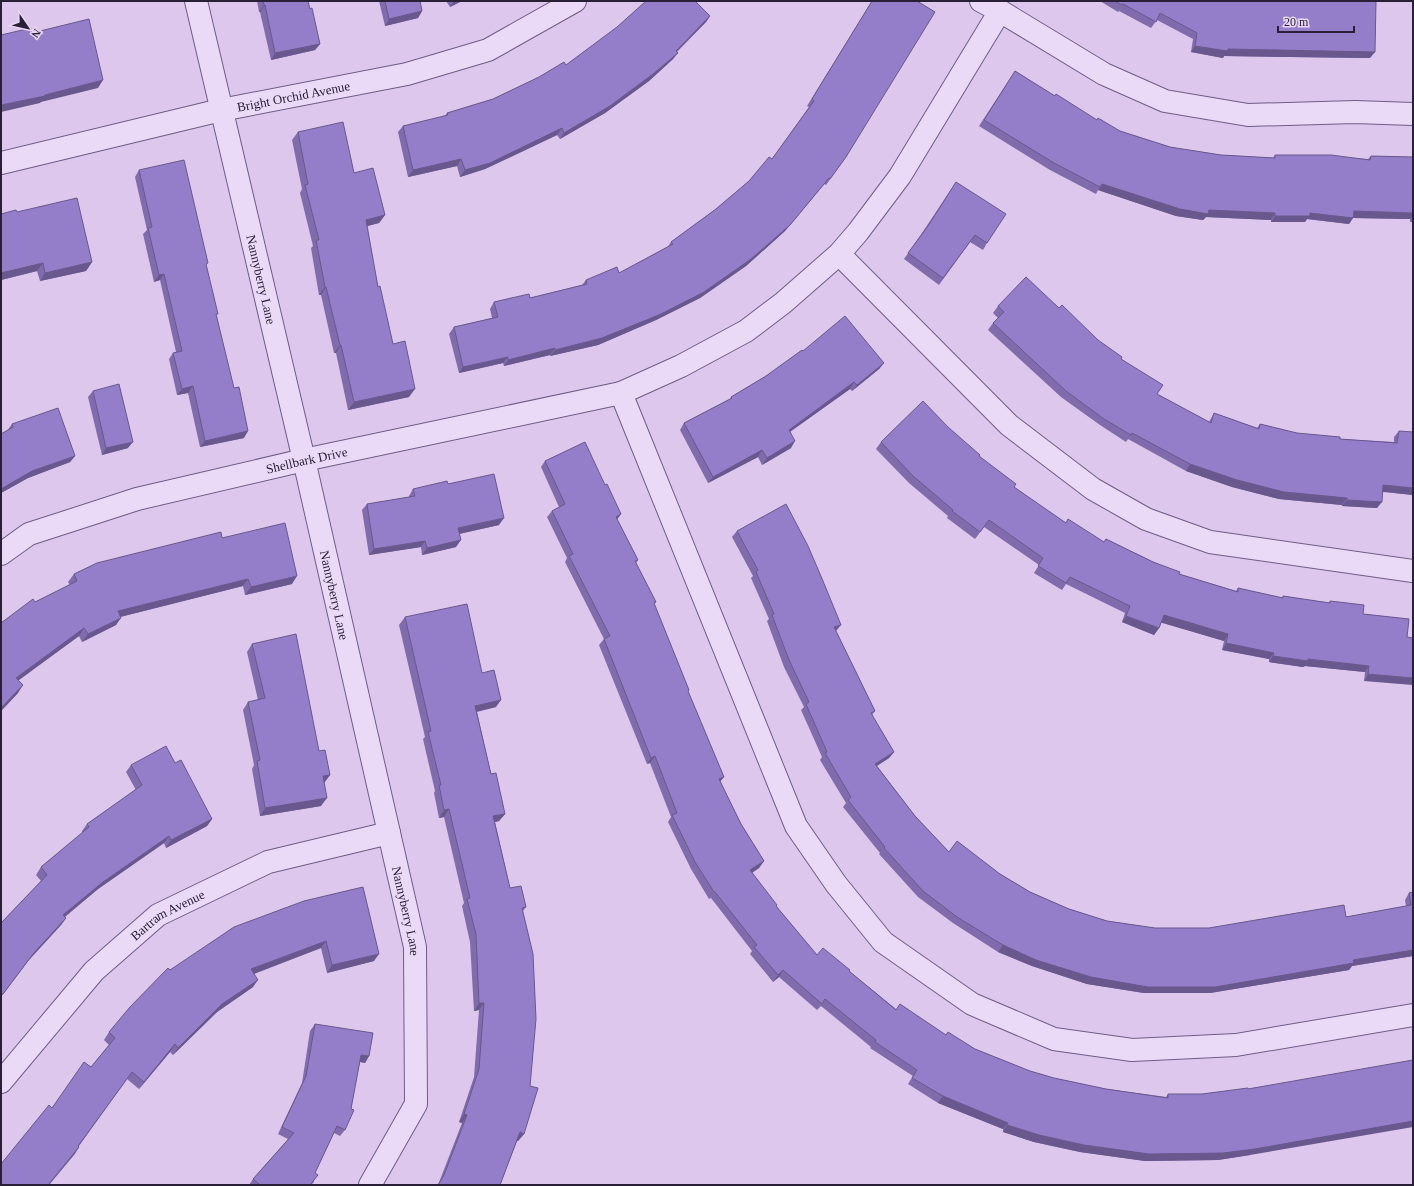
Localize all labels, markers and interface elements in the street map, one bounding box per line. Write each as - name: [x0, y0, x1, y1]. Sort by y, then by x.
- north arrow: [8, 8, 48, 48]
- scale bar: [1278, 8, 1354, 34]
- text: 20 m: [1284, 15, 1309, 29]
- text: N: [29, 27, 43, 40]
- street label: Bright Orchid Avenue: [236, 78, 351, 114]
- street label: Nannyberry Lane: [244, 233, 279, 326]
- street label: Shellbark Drive: [264, 444, 349, 476]
- street label: Nannyberry Lane: [317, 549, 352, 641]
- street label: Nannyberry Lane: [389, 865, 423, 956]
- street label: Bartram Avenue: [127, 886, 207, 943]

